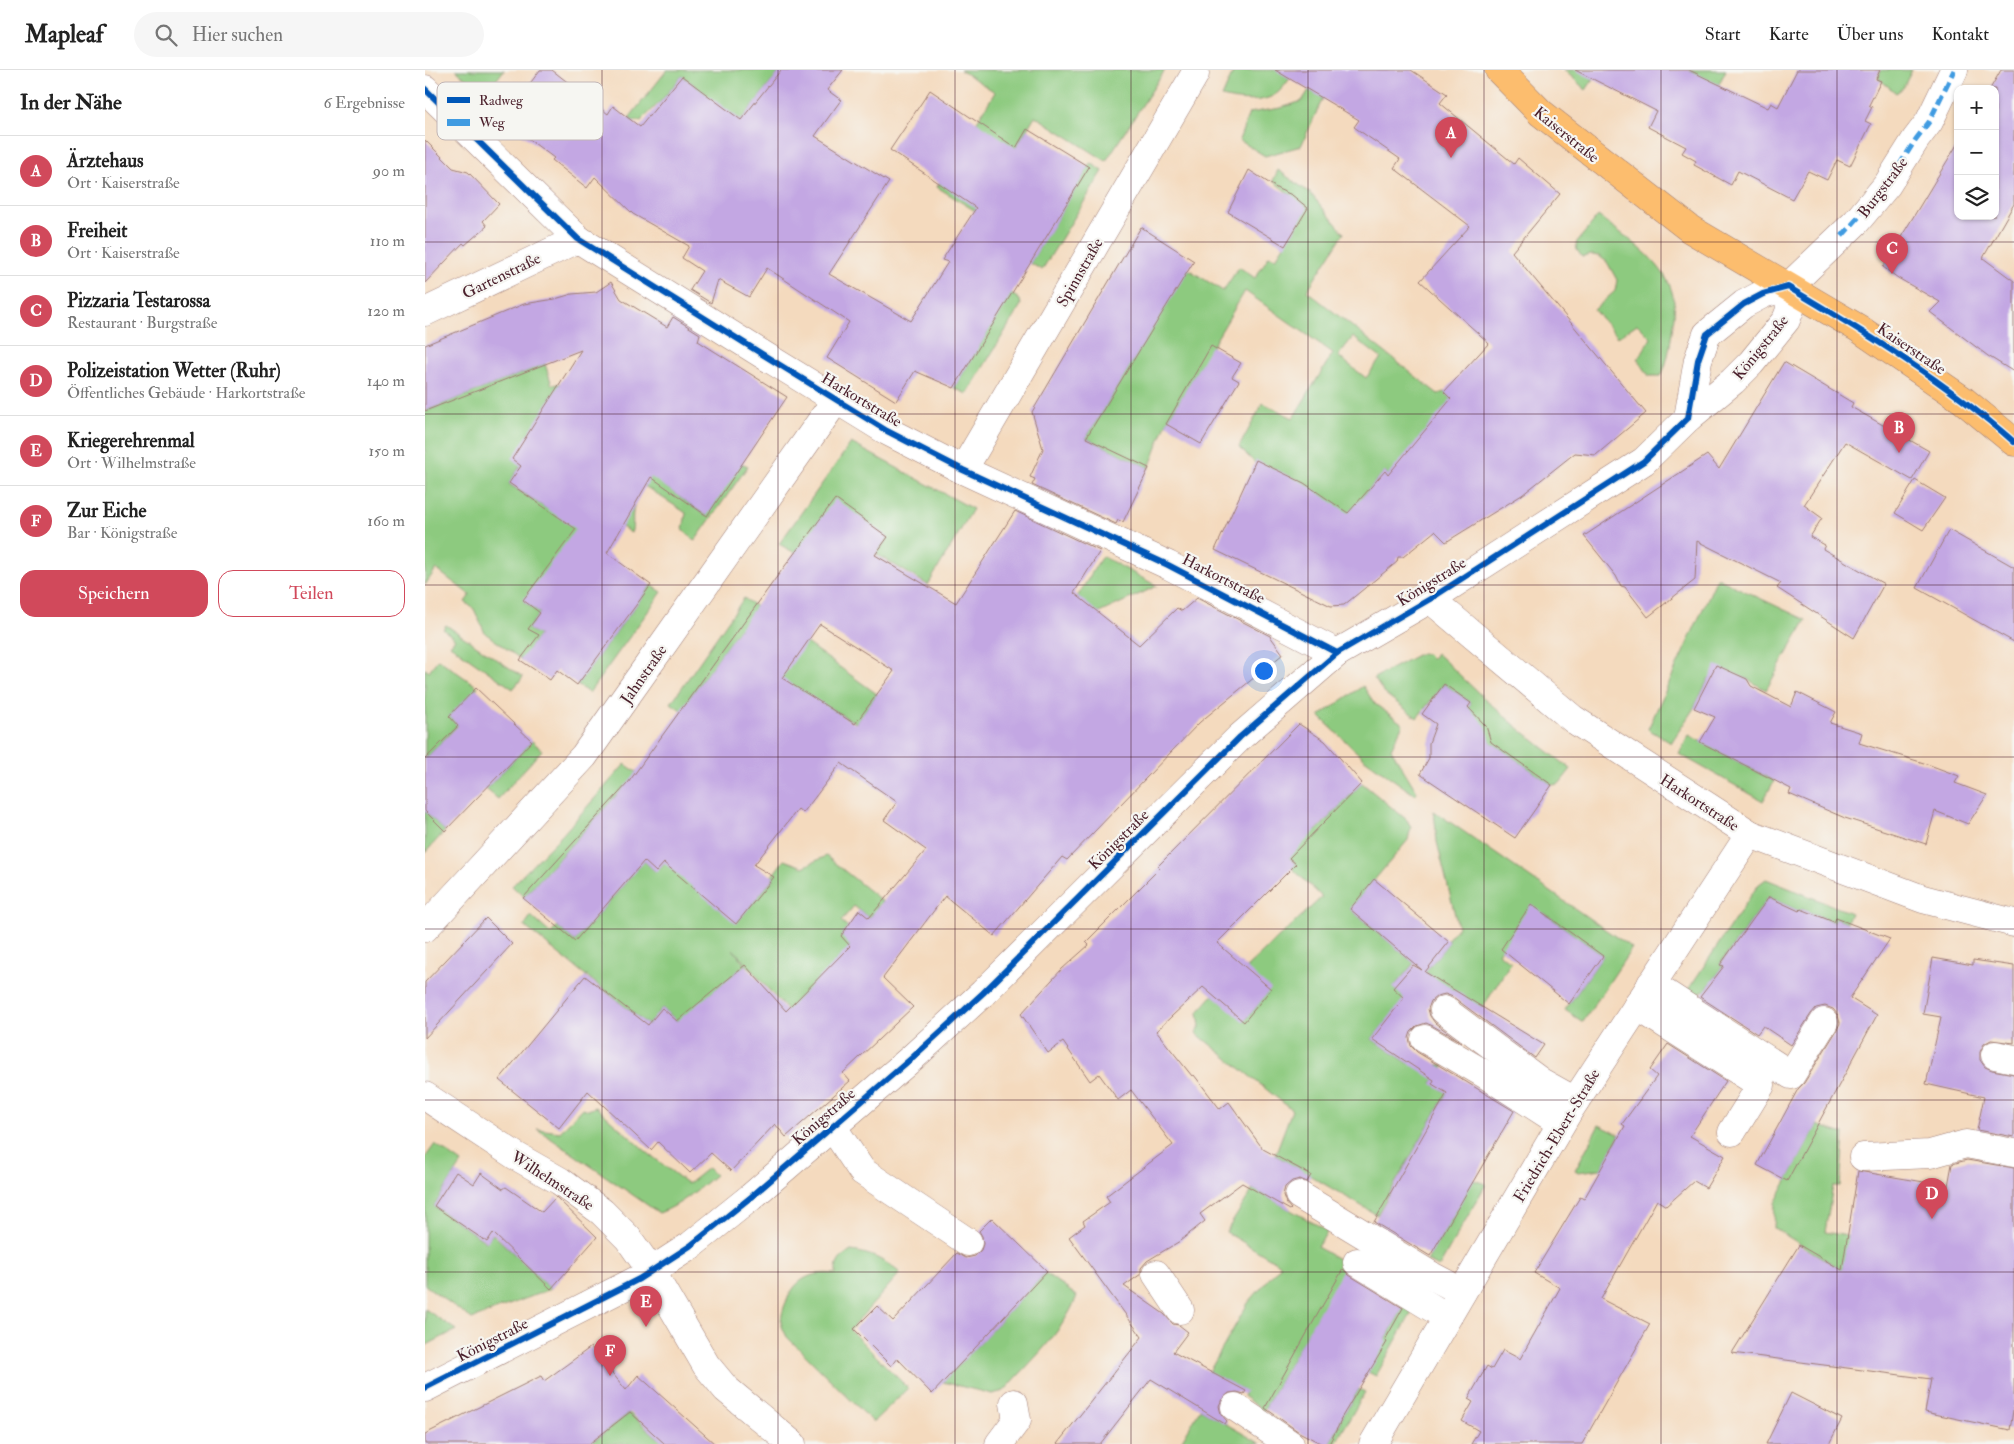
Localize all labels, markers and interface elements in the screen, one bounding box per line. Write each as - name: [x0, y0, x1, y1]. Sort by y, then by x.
- search box: [134, 12, 484, 57]
- text: Mapleaf: [25, 19, 104, 50]
- icon: search: [152, 21, 180, 49]
- text: Hier suchen: [192, 23, 283, 47]
- text: Start: [1705, 23, 1741, 46]
- text: Karte: [1769, 23, 1809, 46]
- text: Über uns: [1837, 23, 1903, 46]
- text: Kontakt: [1931, 23, 1989, 46]
- legend: [437, 82, 603, 140]
- map controls: [1954, 85, 1999, 220]
- button: +: [1954, 85, 1999, 130]
- text: In der Nähe: [20, 89, 122, 116]
- text: Radweg: [479, 92, 524, 109]
- text: 6 Ergebnisse: [324, 93, 405, 113]
- street label: Kaiserstraße: [1530, 102, 1603, 168]
- text: Weg: [478, 114, 506, 131]
- pin: A: [1435, 117, 1467, 158]
- button: −: [1954, 130, 1999, 175]
- text: Ärztehaus: [67, 149, 144, 173]
- street label: Burgstraße: [1853, 153, 1912, 222]
- text: A: [31, 161, 41, 181]
- text: 90 m: [373, 161, 405, 181]
- text: Ort · Kaiserstraße: [67, 173, 180, 193]
- button: layers: [1954, 175, 1999, 220]
- text: Freiheit: [67, 219, 127, 243]
- text: B: [31, 231, 41, 251]
- text: 110 m: [370, 231, 405, 251]
- pin: C: [1876, 233, 1908, 274]
- street label: Spinnstraße: [1052, 234, 1109, 311]
- text: Ort · Kaiserstraße: [67, 243, 180, 263]
- street label: Gartenstraße: [459, 248, 544, 303]
- text: Pizzaria Testarossa: [67, 289, 210, 313]
- text: C: [30, 301, 42, 321]
- text: 120 m: [367, 301, 405, 321]
- street label: Königstraße: [1729, 311, 1793, 384]
- text: Restaurant · Burgstraße: [67, 313, 217, 333]
- street label: Kaiserstraße: [1873, 319, 1950, 379]
- text: Polizeistation Wetter (Ruhr): [67, 359, 281, 383]
- street label: Harkortstraße: [818, 368, 906, 432]
- text: D: [29, 371, 43, 391]
- text: 140 m: [367, 371, 405, 391]
- text: Öffentliches Gebäude · Harkortstraße: [67, 383, 305, 403]
- pin: B: [1883, 412, 1915, 453]
- text: Kriegerehrenmal: [67, 429, 195, 453]
- text: E: [30, 441, 42, 461]
- text: 150 m: [368, 441, 405, 461]
- text: Ort · Wilhelmstraße: [67, 453, 196, 473]
- text: Zur Eiche: [67, 499, 146, 523]
- text: F: [31, 511, 41, 531]
- text: 160 m: [367, 511, 405, 531]
- text: Bar · Königstraße: [67, 523, 177, 543]
- street label: Harkortstraße: [1179, 549, 1269, 608]
- street label: Königstraße: [1393, 553, 1470, 611]
- button: Speichern: [20, 570, 208, 617]
- button: Teilen: [218, 570, 405, 617]
- street label: Jahnstraße: [616, 641, 672, 710]
- your location: [1251, 658, 1277, 684]
- street label: Harkortstraße: [1656, 770, 1743, 836]
- street label: Königstraße: [1084, 805, 1153, 874]
- street label: Friedrich-Ebert-Straße: [1509, 1065, 1605, 1206]
- street label: Königstraße: [788, 1084, 860, 1150]
- street label: Wilhelmstraße: [506, 1146, 598, 1215]
- pin: D: [1916, 1178, 1948, 1219]
- pin: E: [630, 1286, 662, 1327]
- street label: Königstraße: [453, 1313, 532, 1366]
- pin: F: [594, 1335, 626, 1376]

